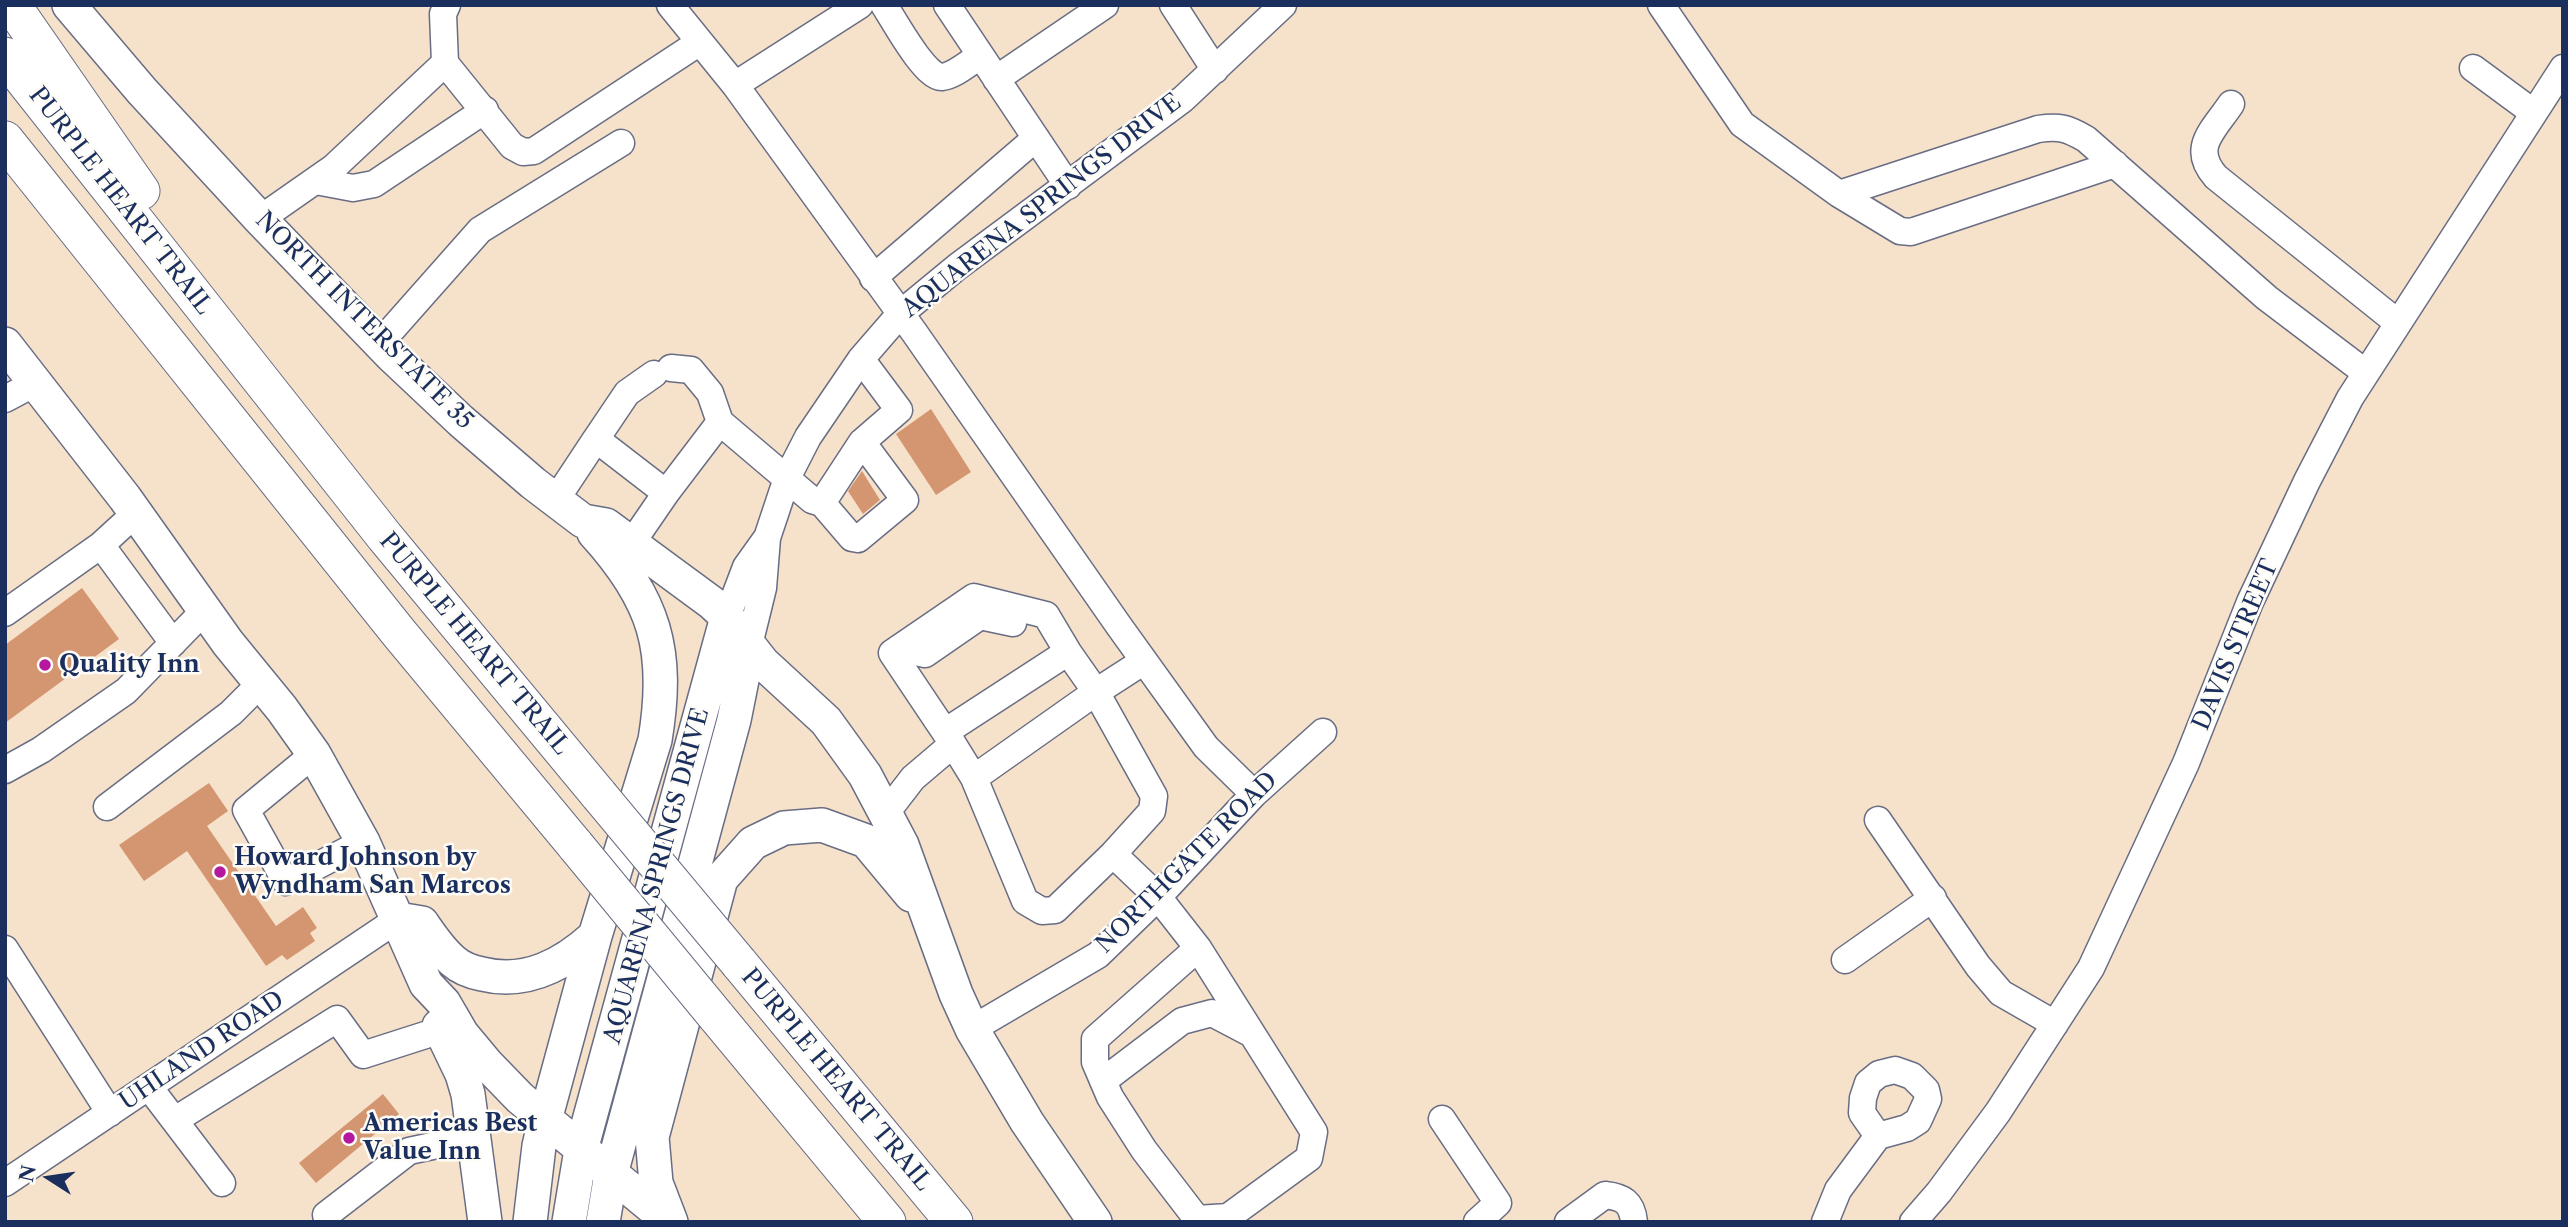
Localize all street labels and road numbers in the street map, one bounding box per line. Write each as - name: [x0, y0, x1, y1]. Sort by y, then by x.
- street label: PURPLE HEART TRAIL: [22, 82, 218, 320]
- street label: AQUARENA SPRINGS DRIVE: [897, 88, 1187, 324]
- street label: NORTH INTERSTATE 35: [249, 206, 479, 436]
- street label: PURPLE HEART TRAIL: [373, 527, 575, 761]
- street label: DAVIS STREET: [2187, 555, 2285, 735]
- street label: AQUARENA SPRINGS DRIVE: [598, 705, 716, 1047]
- street label: NORTHGATE ROAD: [1090, 766, 1284, 960]
- street label: PURPLE HEART TRAIL: [735, 963, 937, 1197]
- street label: UHLAND ROAD: [114, 985, 290, 1117]

